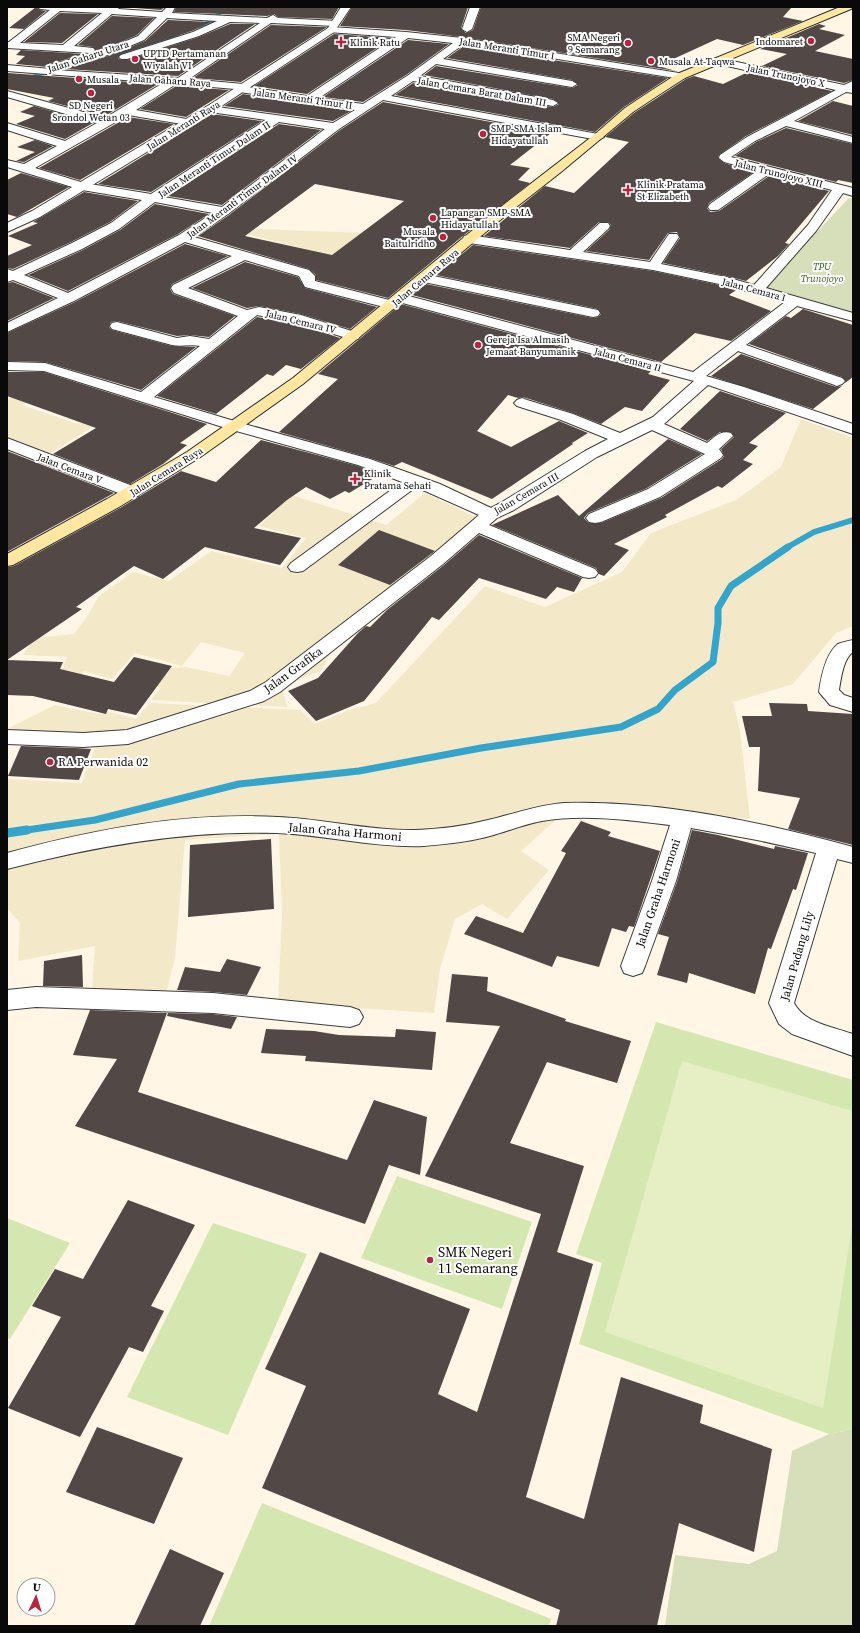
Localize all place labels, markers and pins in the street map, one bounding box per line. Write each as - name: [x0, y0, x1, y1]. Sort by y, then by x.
- place label: SMA Negeri 9 Semarang: [567, 31, 620, 56]
- place label: Indomaret: [756, 35, 804, 48]
- marker: Klinik Ratu: [335, 36, 347, 48]
- place label: Klinik Ratu: [350, 36, 400, 49]
- marker: Indomaret: [806, 36, 816, 46]
- marker: SMA Negeri 9 Semarang: [623, 38, 633, 48]
- place label: UPTD Pertamanan Wiyalah VI: [143, 47, 226, 72]
- marker: UPTD Pertamanan Wiyalah VI: [130, 54, 140, 64]
- place label: Musala At-Taqwa: [659, 55, 736, 68]
- marker: Musala At-Taqwa: [646, 56, 656, 66]
- place label: Musala: [87, 73, 120, 86]
- marker: Musala: [74, 74, 84, 84]
- marker: SD Negeri Srondol Wetan 03: [86, 88, 96, 98]
- place label: SD Negeri Srondol Wetan 03: [52, 99, 130, 124]
- place label: SMP-SMA Islam Hidayatullah: [491, 122, 562, 147]
- marker: SMP-SMA Islam Hidayatullah: [478, 129, 488, 139]
- place label: Klinik Pratama St Elizabeth: [637, 178, 705, 203]
- marker: Klinik Pratama St Elizabeth: [622, 184, 634, 196]
- place label: Lapangan SMP-SMA Hidayatullah: [441, 206, 531, 231]
- marker: Lapangan SMP-SMA Hidayatullah: [428, 213, 438, 223]
- place label: Musala Baitulridho: [384, 225, 436, 250]
- marker: Musala Baitulridho: [438, 232, 448, 242]
- place label: Gereja Isa Almasih Jemaat Banyumanik: [485, 333, 577, 358]
- marker: Gereja Isa Almasih Jemaat Banyumanik: [473, 340, 483, 350]
- place label: Klinik Pratama Sehati: [364, 467, 431, 492]
- marker: Klinik Pratama Sehati: [349, 473, 361, 485]
- place label: RA Perwanida 02: [58, 754, 148, 770]
- marker: RA Perwanida 02: [45, 757, 55, 767]
- place label: SMK Negeri 11 Semarang: [438, 1242, 518, 1278]
- marker: SMK Negeri 11 Semarang: [425, 1255, 435, 1265]

